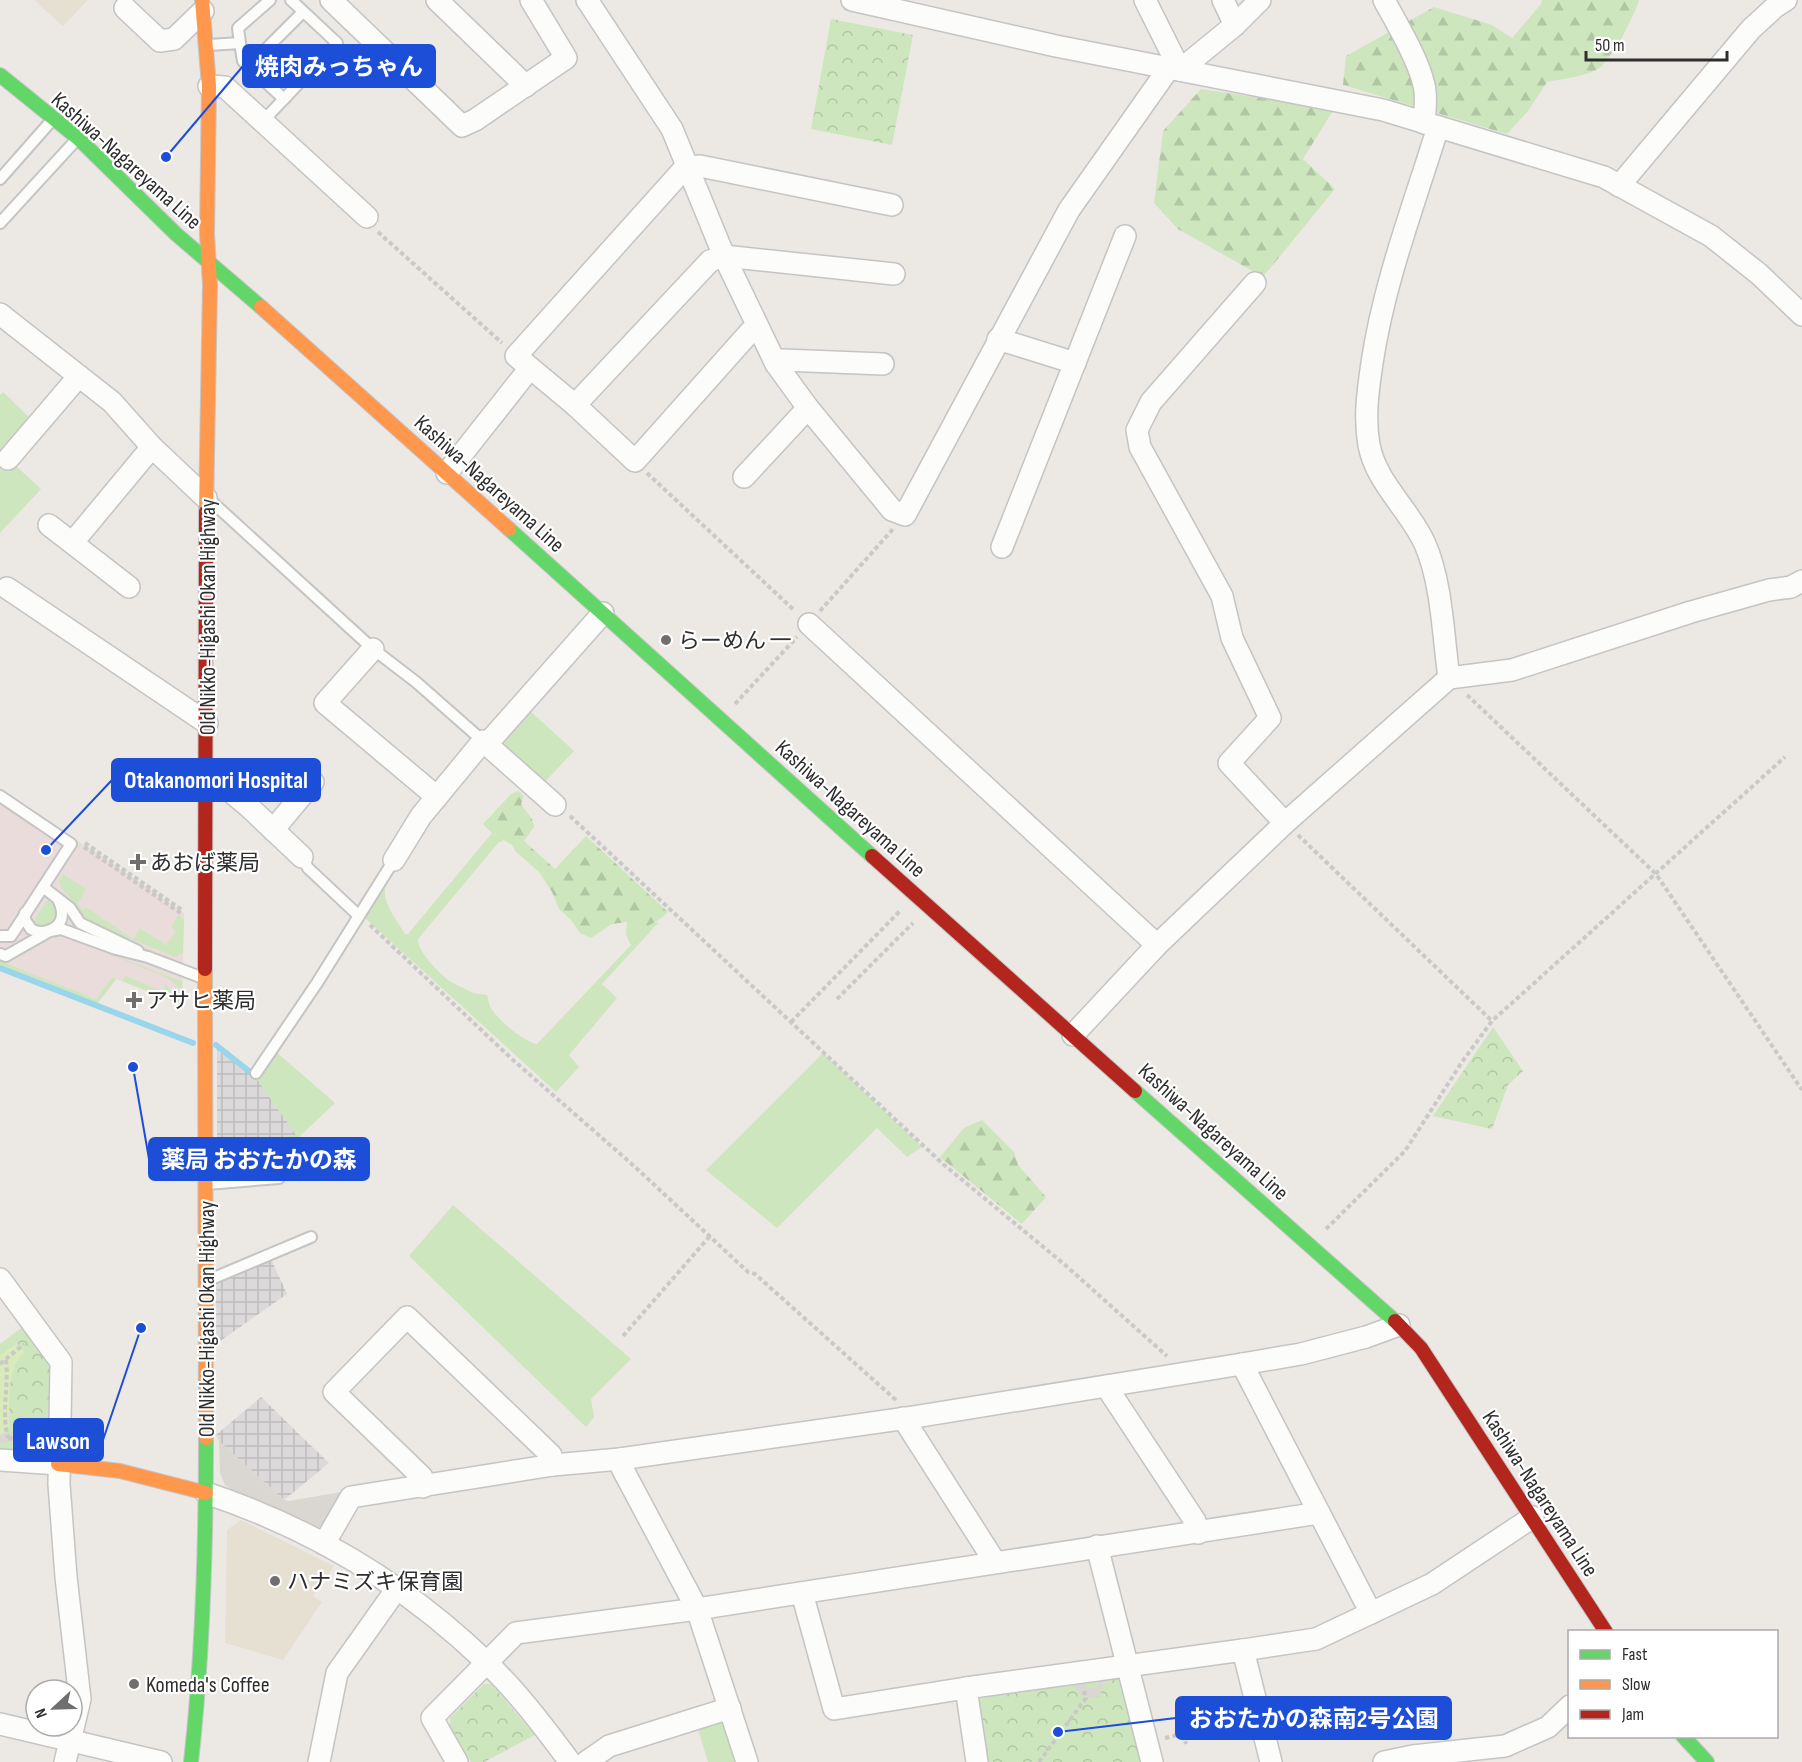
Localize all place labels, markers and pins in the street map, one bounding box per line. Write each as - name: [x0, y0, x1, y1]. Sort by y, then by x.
- callout: 焼肉みっちゃん: [243, 45, 435, 87]
- place label: らーめん 一: [678, 628, 792, 655]
- marker: らーめん 一: [659, 633, 673, 647]
- callout: Otakanomori Hospital: [112, 759, 320, 801]
- place label: あおば薬局: [150, 850, 260, 877]
- marker: あおば薬局: [131, 855, 145, 869]
- place label: アサヒ薬局: [146, 988, 256, 1015]
- marker: アサヒ薬局: [127, 993, 141, 1007]
- callout: 薬局 おおたかの森: [149, 1138, 369, 1180]
- callout: Lawson: [14, 1419, 103, 1461]
- place label: ハナミズキ保育園: [287, 1569, 463, 1596]
- marker: ハナミズキ保育園: [268, 1574, 282, 1588]
- place label: Komeda's Coffee: [146, 1672, 270, 1699]
- marker: Komeda's Coffee: [127, 1677, 141, 1691]
- callout: おおたかの森南2号公園: [1176, 1697, 1451, 1739]

